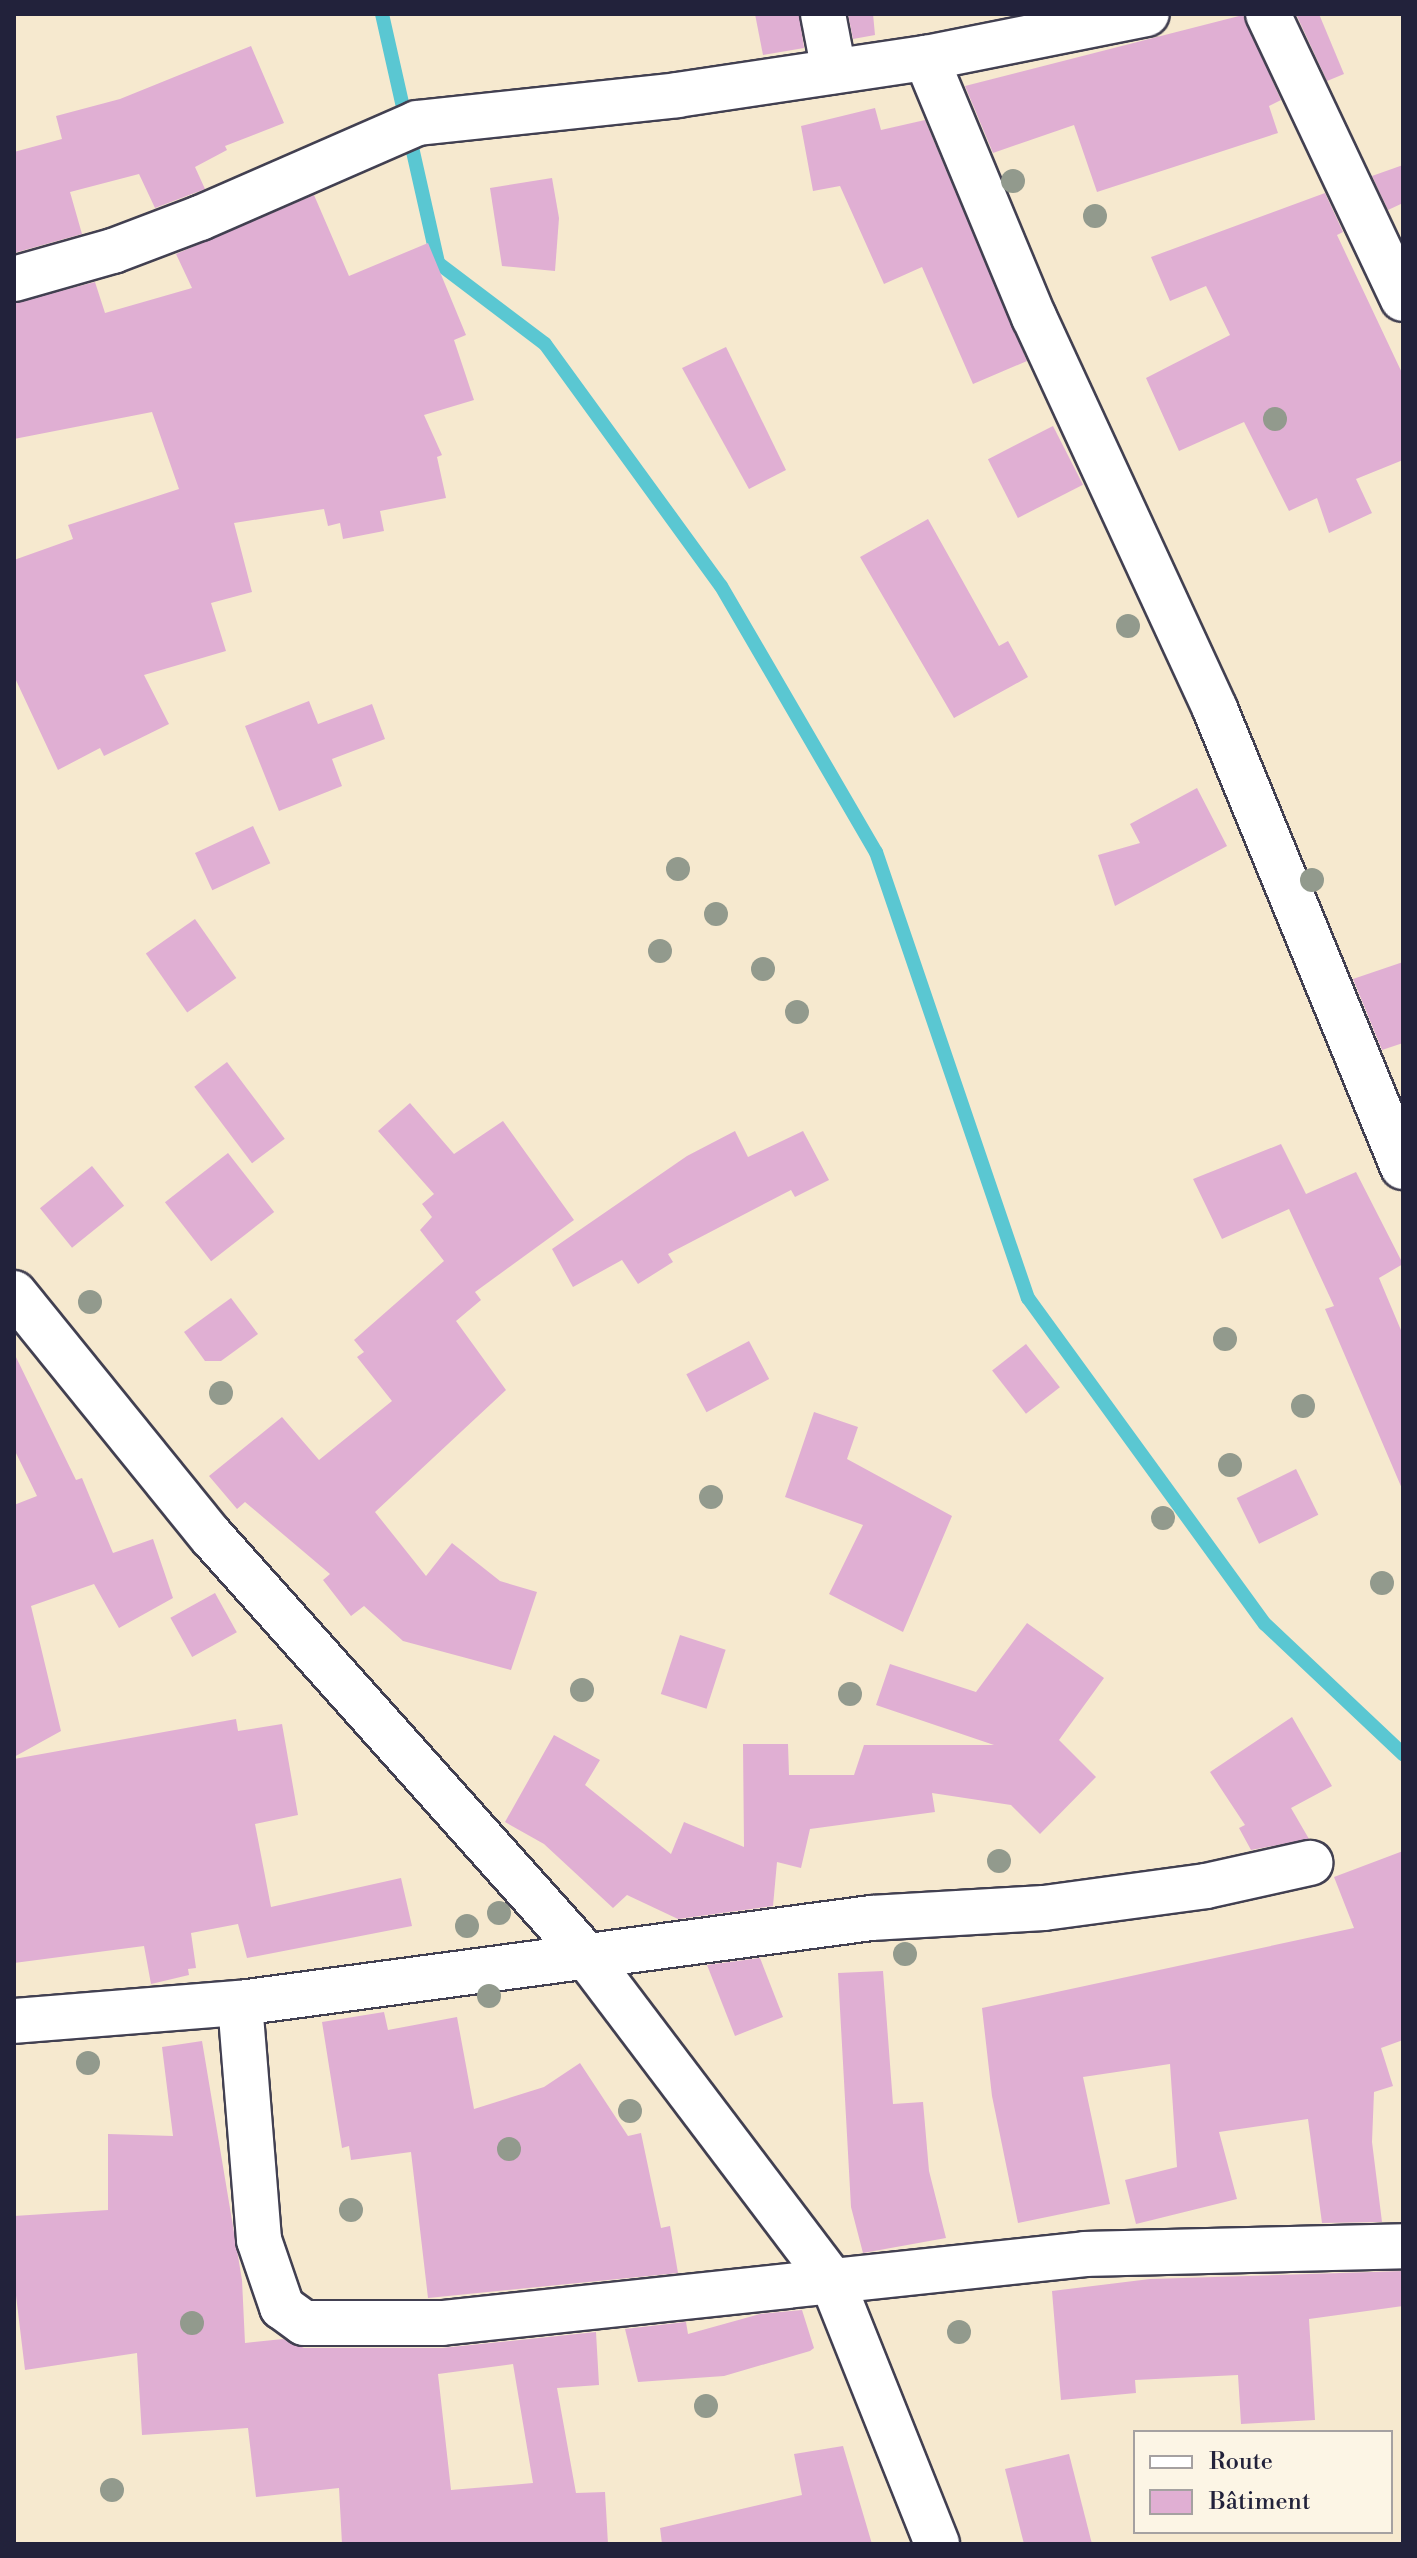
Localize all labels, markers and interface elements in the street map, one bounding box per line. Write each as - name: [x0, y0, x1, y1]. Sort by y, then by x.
- legend: [1133, 2430, 1393, 2534]
- text: Route: [1209, 2447, 1273, 2477]
- text: Bâtiment: [1209, 2487, 1310, 2517]

